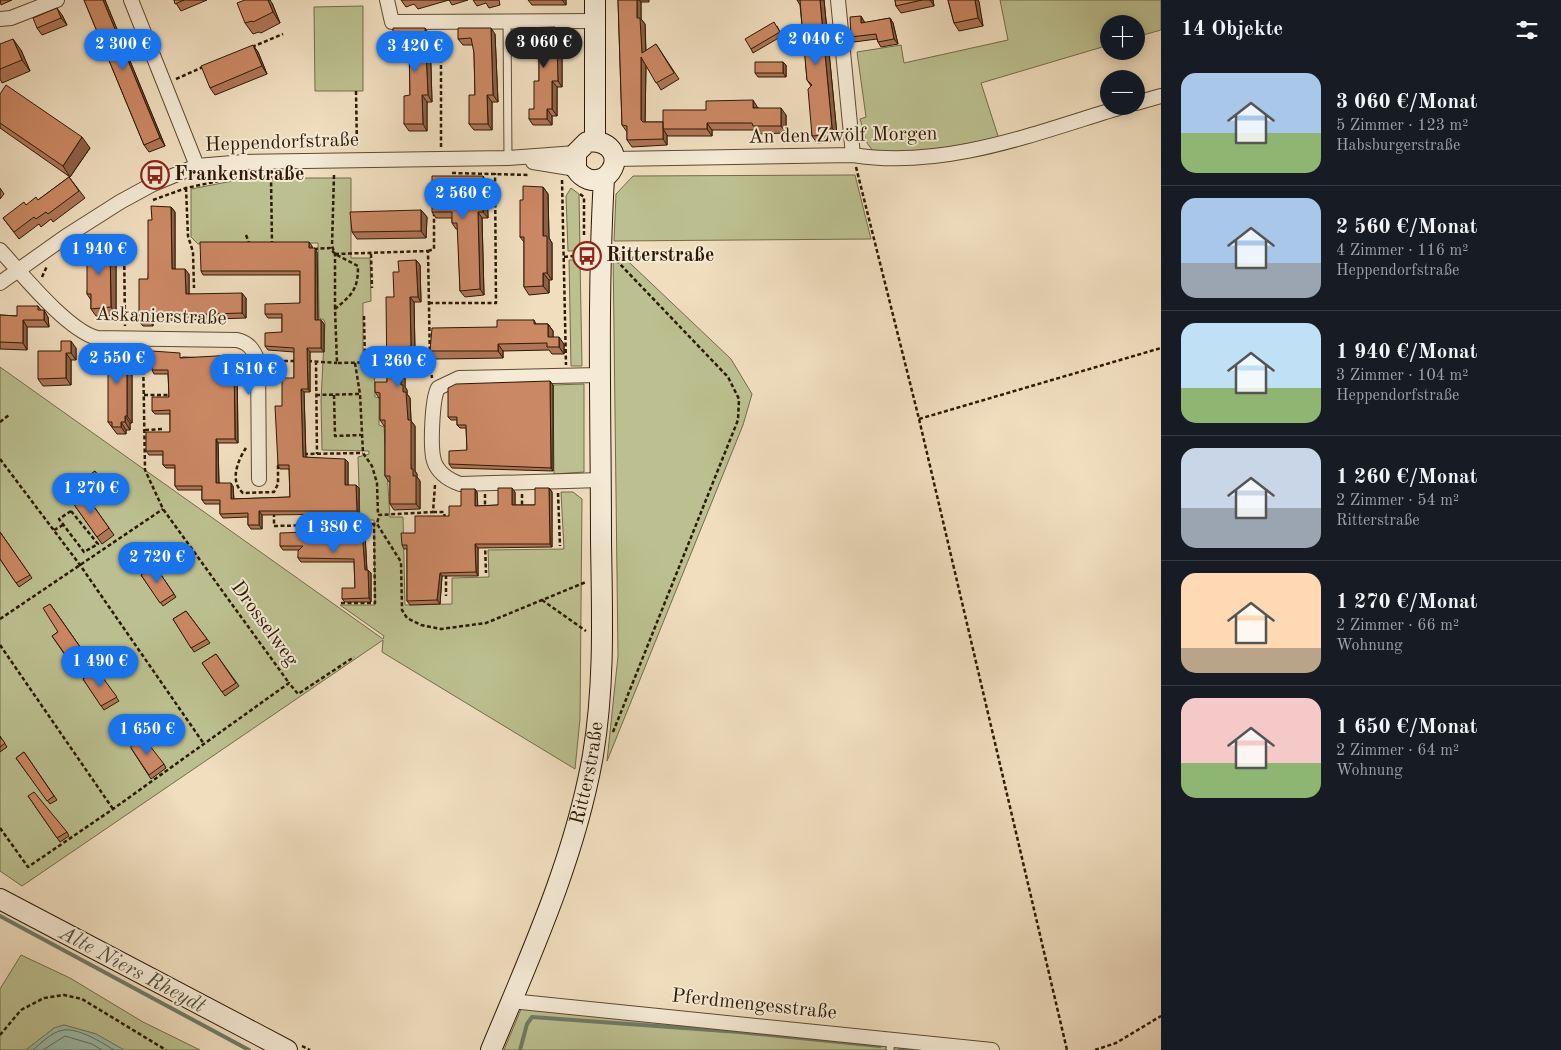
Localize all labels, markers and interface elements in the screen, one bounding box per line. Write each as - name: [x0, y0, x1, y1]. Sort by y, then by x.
- map controls: [1100, 15, 1145, 115]
- button: +: [1100, 15, 1145, 60]
- icon: filters: [1513, 16, 1541, 44]
- text: 14 Objekte: [1181, 19, 1283, 40]
- pin: 2 040 €: [770, 23, 862, 66]
- pin: 3 060 €: [498, 27, 590, 69]
- pin: 2 300 €: [77, 28, 169, 71]
- pin: 3 420 €: [369, 30, 461, 73]
- text: 2 040 €: [788, 32, 844, 48]
- text: 3 060 €: [516, 35, 572, 51]
- text: 2 300 €: [95, 37, 151, 53]
- text: 3 420 €: [387, 39, 443, 55]
- button: −: [1100, 70, 1145, 115]
- text: 3 060 €/Monat: [1336, 92, 1477, 113]
- icon: home: [1221, 93, 1281, 153]
- text: 5 Zimmer · 123 m²: [1336, 118, 1468, 134]
- street label: An den Zwölf Morgen: [748, 124, 938, 148]
- street label: Heppendorfstraße: [205, 130, 359, 156]
- text: Habsburgerstraße: [1336, 138, 1460, 154]
- bus stop icon: Frankenstraße: [140, 160, 170, 190]
- place label: Frankenstraße: [174, 165, 304, 185]
- pin: 2 560 €: [417, 178, 509, 220]
- text: 2 560 €: [435, 186, 491, 202]
- text: 2 560 €/Monat: [1336, 217, 1477, 238]
- icon: home: [1221, 218, 1281, 278]
- pin: 1 940 €: [53, 234, 145, 276]
- bus stop icon: Ritterstraße: [572, 241, 602, 271]
- text: 1 940 €: [71, 242, 127, 258]
- text: 4 Zimmer · 116 m²: [1336, 243, 1468, 259]
- place label: Ritterstraße: [606, 246, 714, 266]
- text: Heppendorfstraße: [1336, 263, 1459, 279]
- street label: Askanierstraße: [95, 305, 227, 329]
- pin: 2 550 €: [71, 342, 163, 385]
- text: 1 940 €/Monat: [1336, 342, 1477, 363]
- icon: home: [1221, 343, 1281, 403]
- pin: 1 260 €: [352, 346, 444, 388]
- text: 2 550 €: [89, 351, 145, 367]
- pin: 1 810 €: [203, 354, 295, 396]
- text: 1 260 €: [370, 354, 426, 370]
- text: 1 810 €: [221, 362, 277, 378]
- text: 3 Zimmer · 104 m²: [1336, 368, 1468, 384]
- text: Heppendorfstraße: [1336, 388, 1459, 404]
- text: 1 260 €/Monat: [1336, 467, 1477, 488]
- icon: home: [1221, 468, 1281, 528]
- pin: 1 270 €: [45, 472, 137, 515]
- text: 1 270 €: [63, 481, 119, 497]
- text: 2 Zimmer · 54 m²: [1336, 493, 1459, 509]
- pin: 1 380 €: [288, 512, 380, 554]
- text: Ritterstraße: [1336, 513, 1420, 529]
- text: 1 380 €: [306, 520, 362, 536]
- pin: 2 720 €: [111, 542, 203, 584]
- text: 2 720 €: [129, 550, 185, 566]
- street label: Drosselweg: [226, 578, 302, 671]
- text: 1 270 €/Monat: [1336, 592, 1477, 613]
- icon: home: [1221, 593, 1281, 653]
- text: 2 Zimmer · 66 m²: [1336, 618, 1459, 634]
- text: Wohnung: [1336, 638, 1403, 654]
- pin: 1 490 €: [54, 646, 146, 688]
- text: 1 490 €: [72, 654, 128, 670]
- pin: 1 650 €: [101, 714, 193, 756]
- text: 1 650 €/Monat: [1336, 717, 1477, 738]
- icon: home: [1221, 718, 1281, 778]
- street label: Ritterstraße: [567, 721, 607, 827]
- text: 1 650 €: [119, 722, 175, 738]
- text: 2 Zimmer · 64 m²: [1336, 743, 1459, 759]
- text: Wohnung: [1336, 763, 1403, 779]
- water label: Alte Niers Rheydt: [55, 922, 209, 1017]
- street label: Pferdmengesstraße: [670, 986, 838, 1024]

